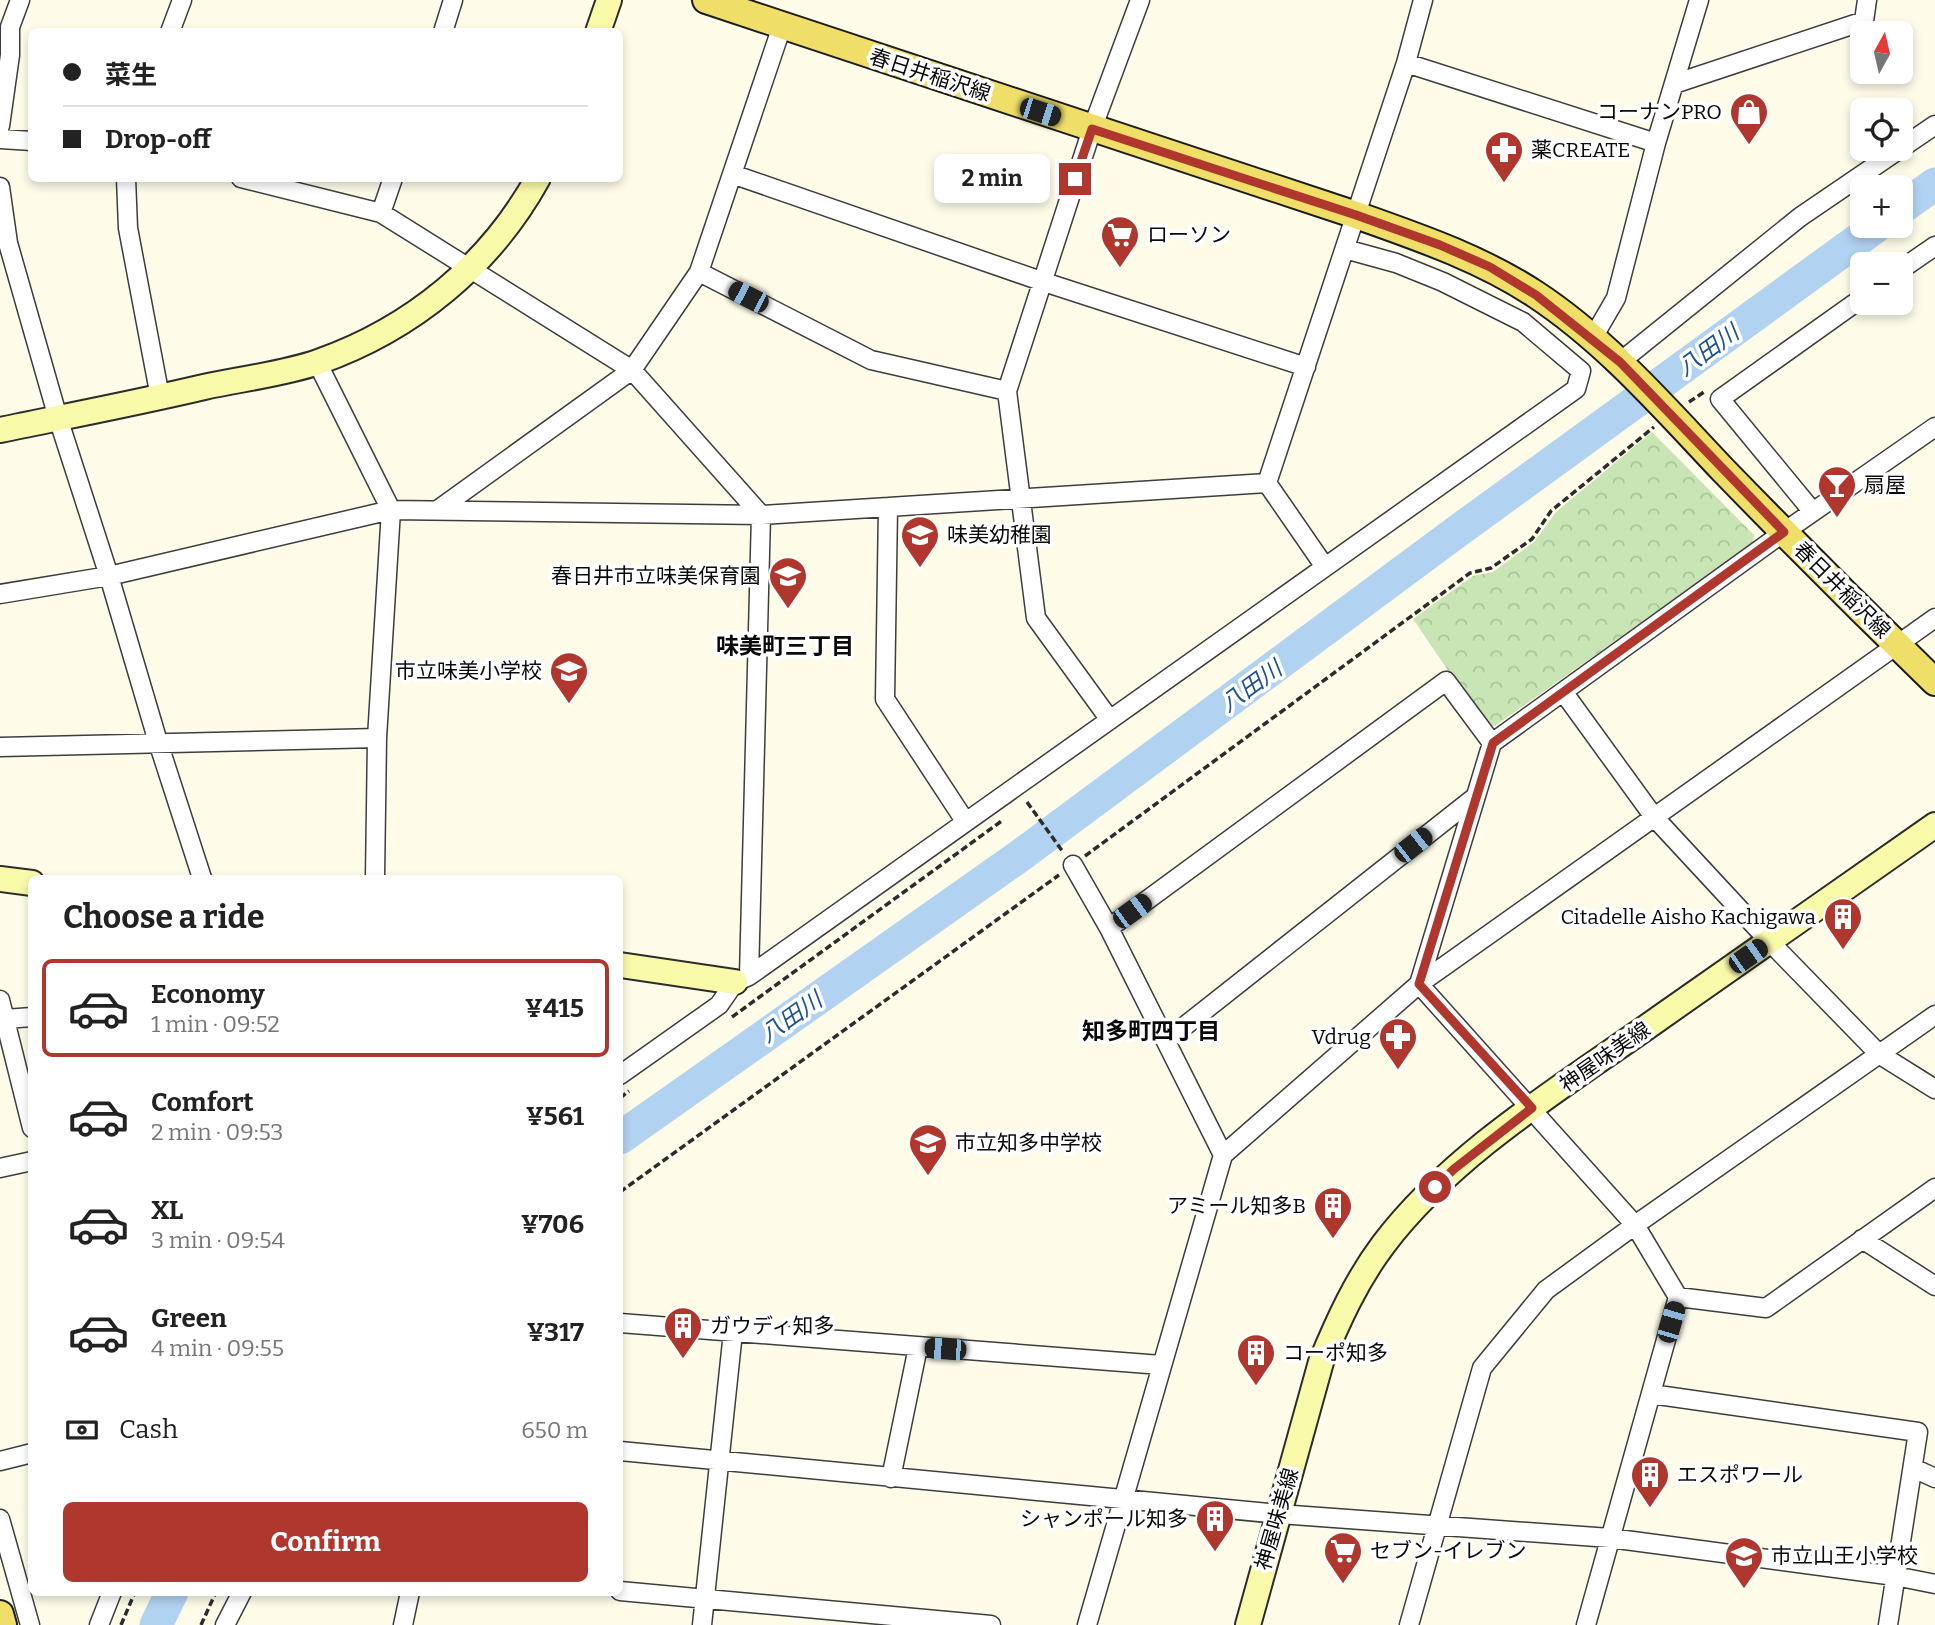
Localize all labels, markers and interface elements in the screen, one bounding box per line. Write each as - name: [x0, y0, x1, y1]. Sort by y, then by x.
- north arrow: [1850, 21, 1913, 84]
- map controls: [1850, 21, 1913, 315]
- street label: 春日井稲沢線: [866, 43, 994, 107]
- text: 菜生: [105, 60, 157, 91]
- shop icon: コーナンPRO: [1728, 91, 1770, 146]
- car: [1017, 96, 1064, 128]
- button: locate: [1850, 98, 1913, 161]
- place label: コーナンPRO: [1597, 99, 1722, 125]
- text: Drop-off: [105, 124, 211, 155]
- pharmacy icon: 薬CREATE: [1483, 129, 1525, 184]
- place label: 薬CREATE: [1531, 137, 1630, 163]
- callout: 2 min: [935, 154, 1050, 204]
- route end: [1059, 163, 1091, 195]
- text: 2 min: [961, 164, 1023, 192]
- button: +: [1850, 175, 1913, 238]
- supermarket icon: ローソン: [1099, 214, 1141, 269]
- place label: ローソン: [1147, 222, 1231, 248]
- button: −: [1850, 252, 1913, 315]
- car: [725, 278, 772, 316]
- water label: 八田川: [1672, 317, 1747, 382]
- bar icon: 扇屋: [1816, 464, 1858, 519]
- place label: 扇屋: [1864, 472, 1906, 498]
- school or university icon: 味美幼稚園: [899, 514, 941, 569]
- place label: 味美幼稚園: [947, 522, 1052, 548]
- street label: 春日井稲沢線: [1788, 536, 1896, 644]
- school or university icon: 春日井市立味美保育園: [767, 555, 809, 610]
- place label: 春日井市立味美保育園: [551, 563, 761, 589]
- district label: 味美町三丁目: [716, 632, 854, 660]
- school or university icon: 市立味美小学校: [548, 650, 590, 705]
- water label: 八田川: [1215, 653, 1290, 718]
- place label: 市立味美小学校: [395, 658, 542, 684]
- car: [1390, 824, 1437, 866]
- car: [1109, 890, 1156, 932]
- building icon: Citadelle Aisho Kachigawa: [1822, 896, 1864, 951]
- text: Choose a ride: [63, 898, 264, 936]
- place label: Citadelle Aisho Kachigawa: [1561, 904, 1817, 930]
- car: [1725, 935, 1772, 977]
- icon: car: [67, 977, 130, 1040]
- text: Economy: [151, 979, 265, 1010]
- water label: 八田川: [755, 984, 830, 1048]
- text: ¥415: [525, 993, 584, 1024]
- text: 1 min · 09:52: [151, 1010, 280, 1038]
- pharmacy icon: Vdrug: [1377, 1016, 1419, 1071]
- street label: 神屋味美線: [1555, 1016, 1655, 1098]
- district label: 知多町四丁目: [1082, 1017, 1220, 1045]
- place label: Vdrug: [1312, 1024, 1371, 1050]
- icon: car: [67, 1085, 130, 1148]
- text: Comfort: [151, 1087, 254, 1118]
- text: ¥561: [526, 1101, 584, 1132]
- text: 2 min · 09:53: [151, 1118, 283, 1146]
- school or university icon: 市立知多中学校: [907, 1122, 949, 1177]
- place label: 市立知多中学校: [955, 1130, 1102, 1156]
- route start: [1419, 1171, 1451, 1203]
- building icon: アミール知多B: [1312, 1185, 1354, 1240]
- icon: car: [67, 1193, 130, 1256]
- place label: アミール知多B: [1167, 1193, 1306, 1219]
- text: XL: [151, 1195, 183, 1226]
- text: ¥706: [521, 1209, 584, 1240]
- text: 3 min · 09:54: [151, 1226, 285, 1254]
- car: [1656, 1299, 1687, 1345]
- icon: car: [67, 1301, 130, 1364]
- text: Green: [151, 1303, 227, 1334]
- building icon: ガウディ知多: [662, 1305, 704, 1360]
- place label: ガウディ知多: [710, 1313, 835, 1339]
- text: ¥317: [527, 1317, 584, 1348]
- building icon: コーポ知多: [1235, 1332, 1277, 1387]
- text: 4 min · 09:55: [151, 1334, 284, 1362]
- car: [924, 1337, 967, 1361]
- place label: コーポ知多: [1283, 1340, 1388, 1366]
- icon: cash: [63, 1411, 101, 1449]
- text: Cash: [119, 1414, 178, 1445]
- text: 650 m: [521, 1416, 588, 1444]
- building icon: エスポワール: [1629, 1454, 1671, 1509]
- place label: エスポワール: [1677, 1462, 1803, 1488]
- street label: 神屋味美線: [1250, 1465, 1304, 1573]
- building icon: シャンポール知多: [1194, 1498, 1236, 1553]
- button: Confirm: [63, 1502, 588, 1582]
- place label: シャンポール知多: [1020, 1506, 1188, 1532]
- supermarket icon: セブン-イレブン: [1322, 1530, 1364, 1585]
- school or university icon: 市立山王小学校: [1723, 1535, 1765, 1590]
- place label: セブン-イレブン: [1370, 1538, 1527, 1564]
- place label: 市立山王小学校: [1771, 1543, 1918, 1569]

